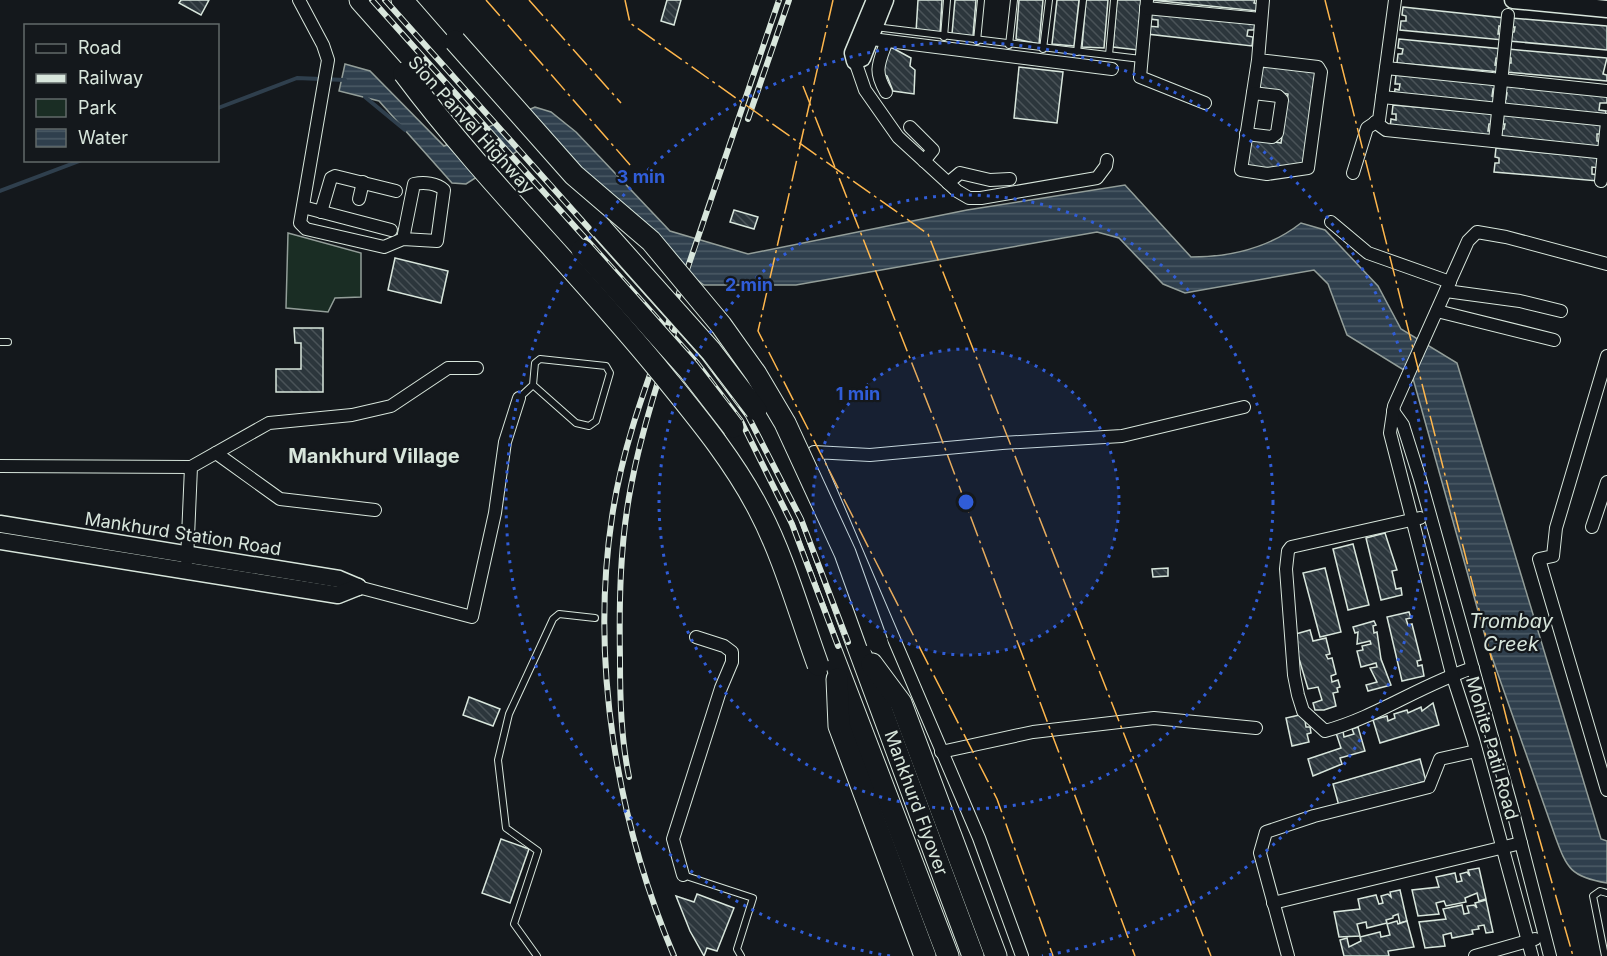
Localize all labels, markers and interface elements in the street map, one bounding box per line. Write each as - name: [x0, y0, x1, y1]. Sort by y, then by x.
- legend: [24, 24, 219, 162]
- text: Road: [78, 37, 121, 58]
- street label: Sion Panvel Highway: [404, 51, 539, 198]
- text: Railway: [78, 67, 143, 88]
- text: Park: [78, 97, 117, 118]
- text: Water: [78, 127, 128, 148]
- text: 3 min: [617, 166, 665, 187]
- text: 2 min: [725, 274, 773, 295]
- text: 1 min: [836, 383, 880, 404]
- district label: Mankhurd Village: [288, 444, 460, 468]
- centre of rings: [956, 492, 976, 512]
- street label: Mankhurd Station Road: [83, 508, 283, 559]
- water label: Trombay Creek: [1469, 609, 1554, 656]
- street label: Mohite Patil Road: [1462, 674, 1523, 822]
- street label: Mankhurd Flyover: [880, 727, 953, 879]

